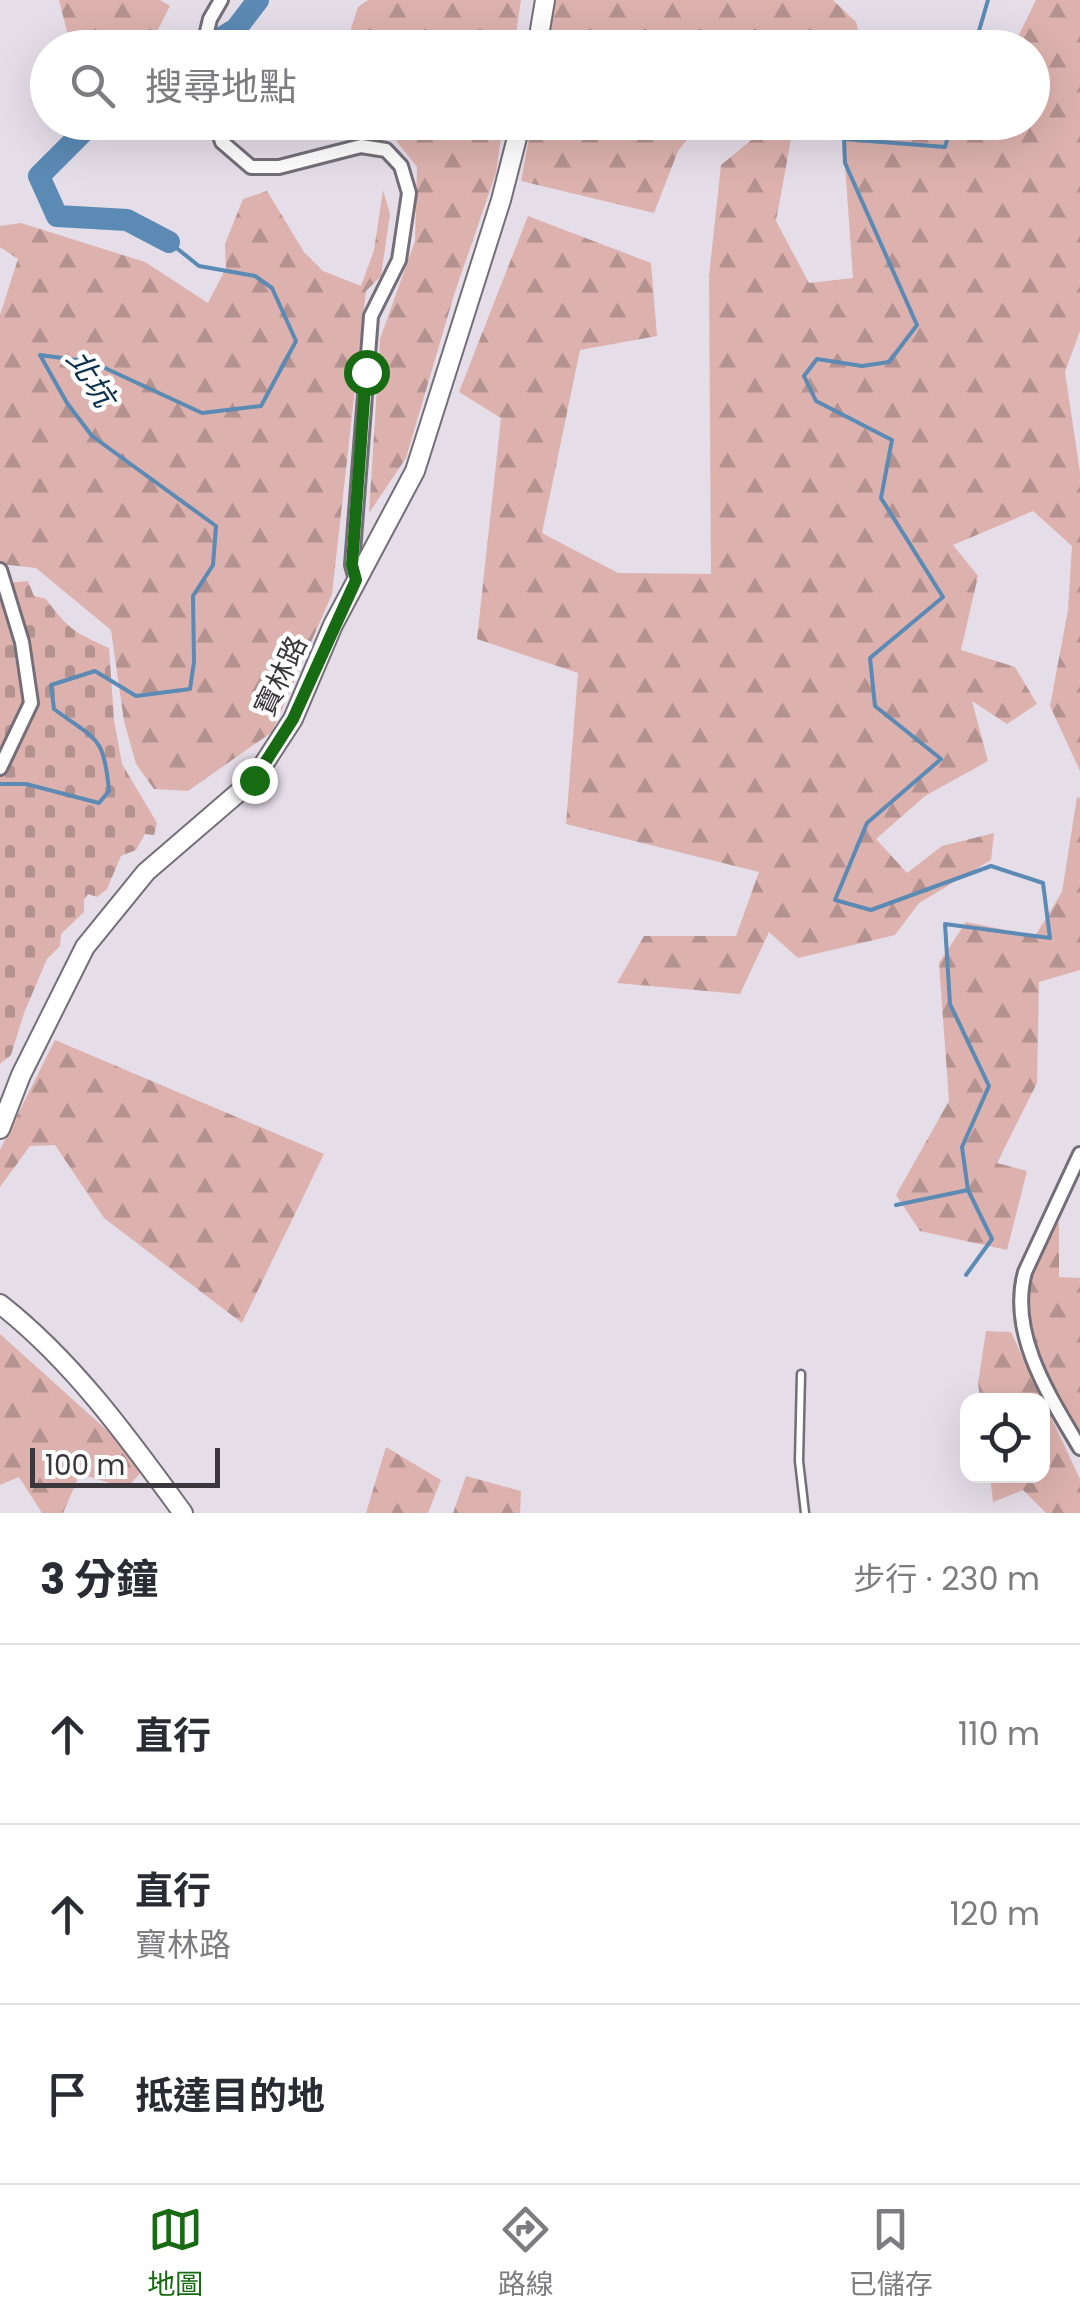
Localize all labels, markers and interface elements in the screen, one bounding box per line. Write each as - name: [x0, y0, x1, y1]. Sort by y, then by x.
- search box: [30, 30, 1050, 140]
- icon: search: [65, 58, 120, 113]
- text: 搜尋地點: [145, 60, 297, 113]
- water label: 北坑: [57, 341, 128, 418]
- route start: [344, 350, 390, 396]
- street label: 寶林路: [246, 630, 316, 722]
- route end: [232, 758, 278, 804]
- map controls: [960, 1393, 1050, 1483]
- button: locate: [960, 1393, 1050, 1483]
- scale bar: [30, 1443, 220, 1488]
- text: 100 m: [45, 1446, 125, 1485]
- text: 3 分鐘: [40, 1550, 158, 1609]
- text: 步行 · 230 m: [853, 1556, 1040, 1601]
- icon: ahead: [40, 1707, 95, 1762]
- text: 直行: [135, 1709, 211, 1762]
- text: 110 m: [958, 1711, 1040, 1756]
- text: 直行: [135, 1864, 211, 1917]
- icon: ahead: [40, 1887, 95, 1942]
- text: 120 m: [950, 1891, 1040, 1936]
- text: 寶林路: [135, 1922, 231, 1967]
- icon: arrive: [40, 2067, 95, 2122]
- text: 抵達目的地: [135, 2069, 325, 2122]
- tab: 地圖: [147, 2202, 203, 2306]
- tab: 路線: [498, 2202, 554, 2306]
- tab: 已儲存: [849, 2202, 933, 2306]

